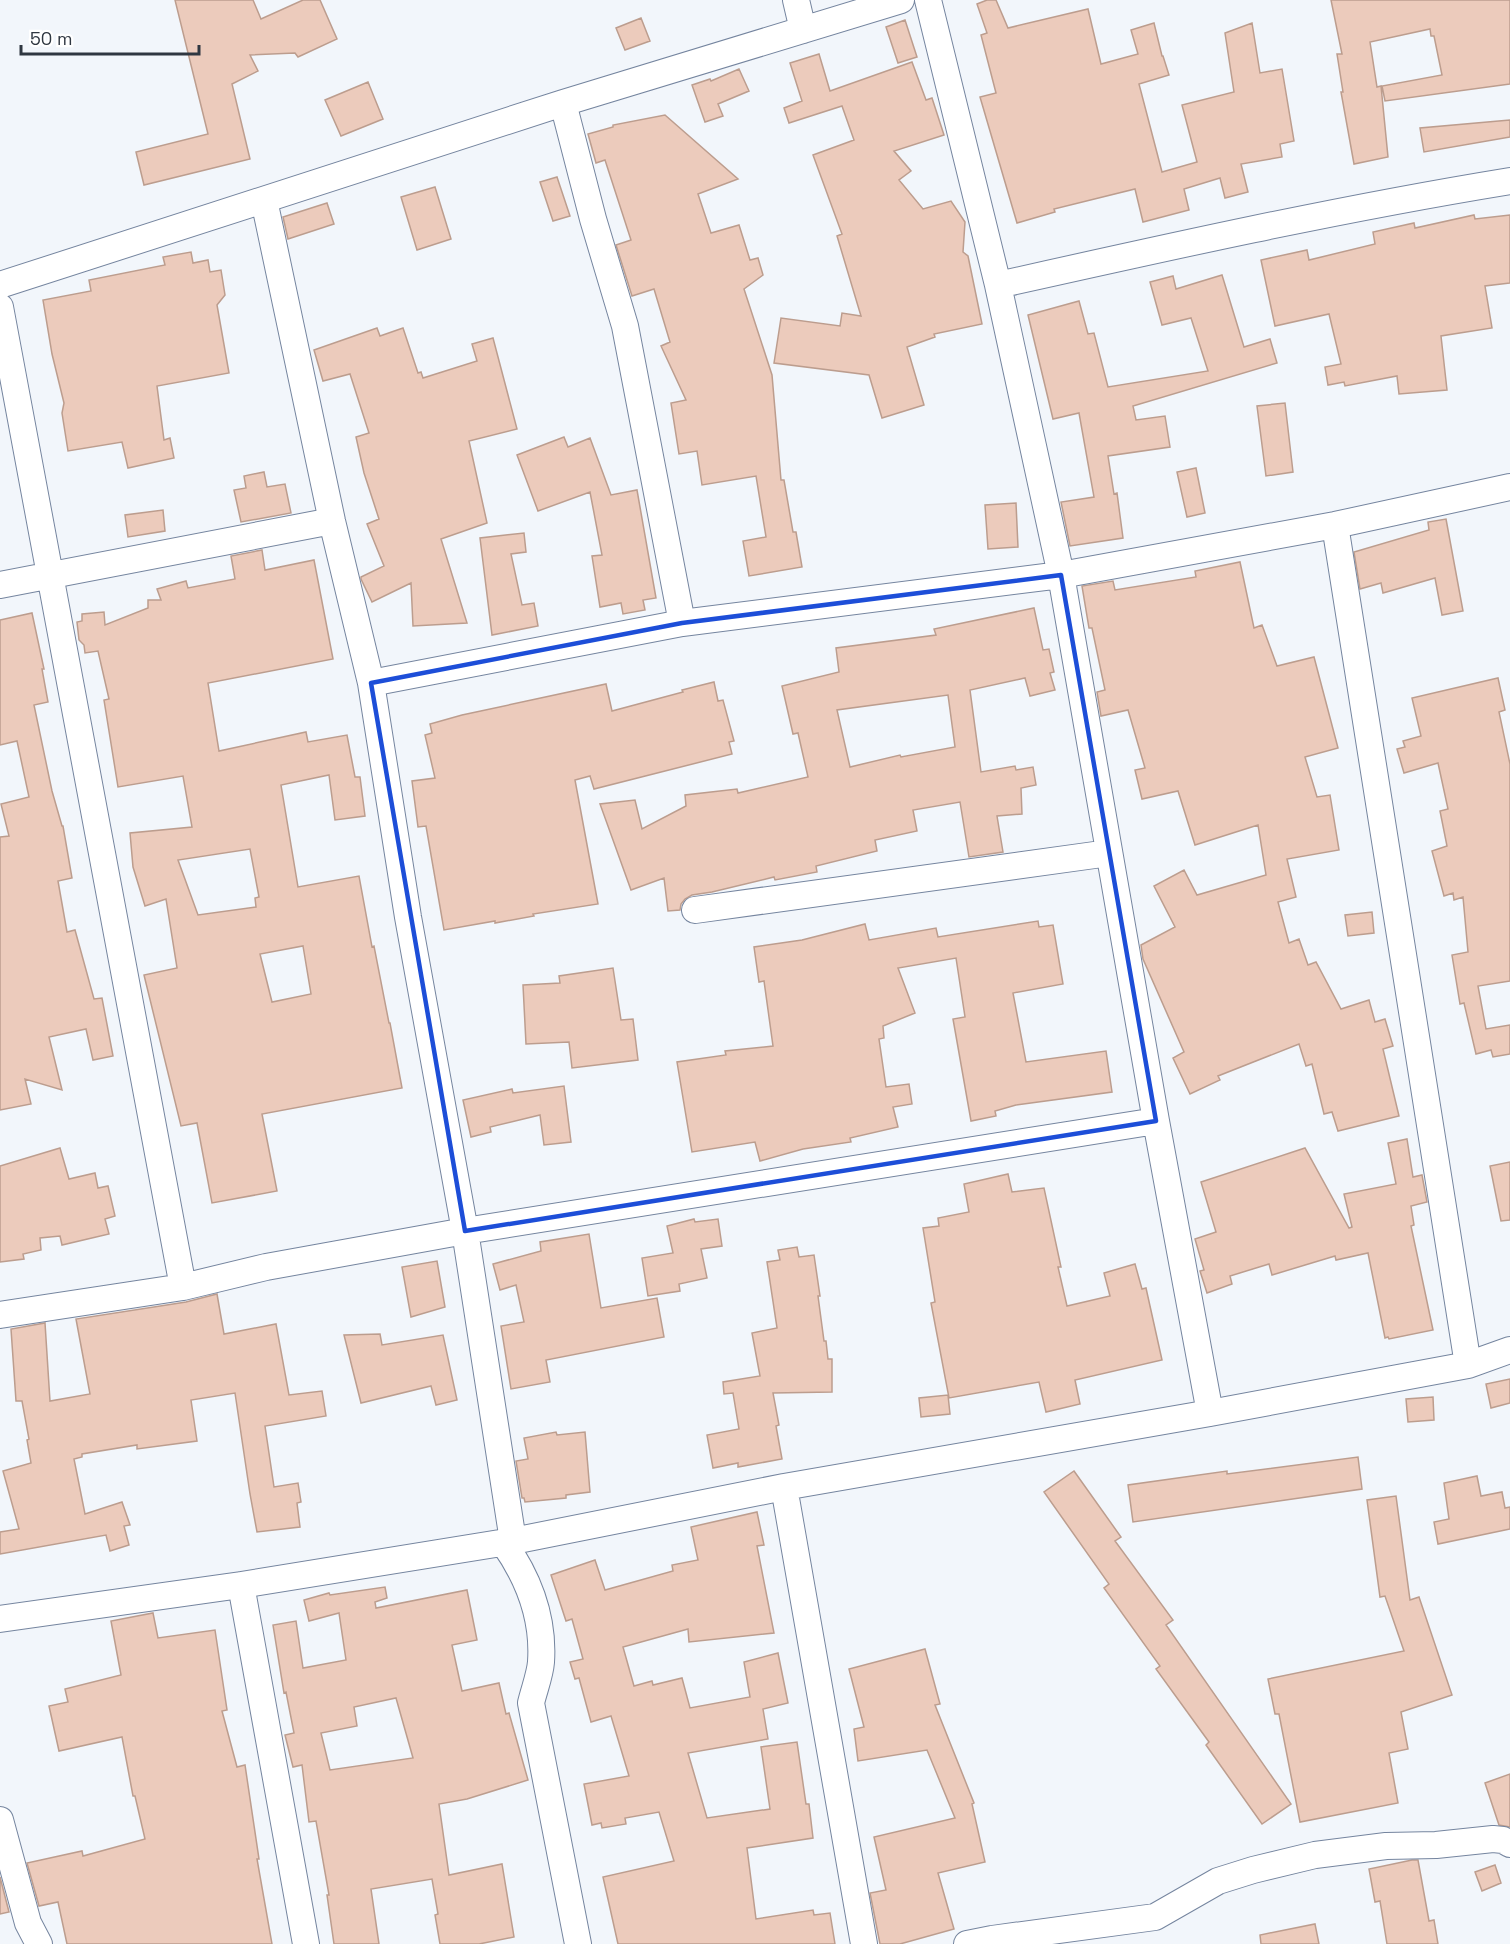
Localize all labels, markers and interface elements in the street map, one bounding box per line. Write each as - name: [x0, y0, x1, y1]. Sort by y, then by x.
- scale bar: [21, 18, 200, 56]
- text: 50 m: [30, 27, 72, 50]

